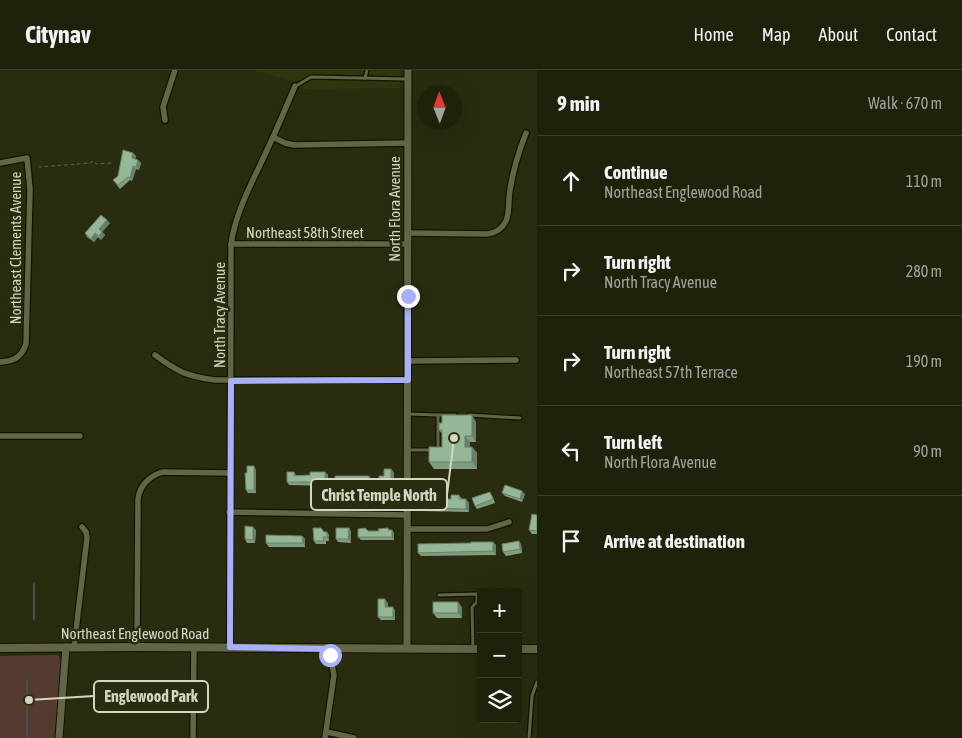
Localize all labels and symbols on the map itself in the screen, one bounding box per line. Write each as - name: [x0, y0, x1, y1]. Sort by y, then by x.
- north arrow: [417, 85, 462, 130]
- street label: North Flora Avenue: [386, 156, 403, 262]
- street label: Northeast Clements Avenue: [7, 171, 24, 324]
- street label: Northeast 58th Street: [246, 224, 364, 241]
- street label: North Tracy Avenue: [211, 262, 228, 368]
- route end: [397, 285, 420, 308]
- callout: Christ Temple North: [311, 479, 447, 510]
- text: Christ Temple North: [321, 486, 437, 504]
- street label: Northeast Englewood Road: [61, 625, 209, 642]
- route start: [319, 644, 342, 667]
- callout: Englewood Park: [94, 681, 208, 712]
- text: Englewood Park: [104, 687, 199, 705]

